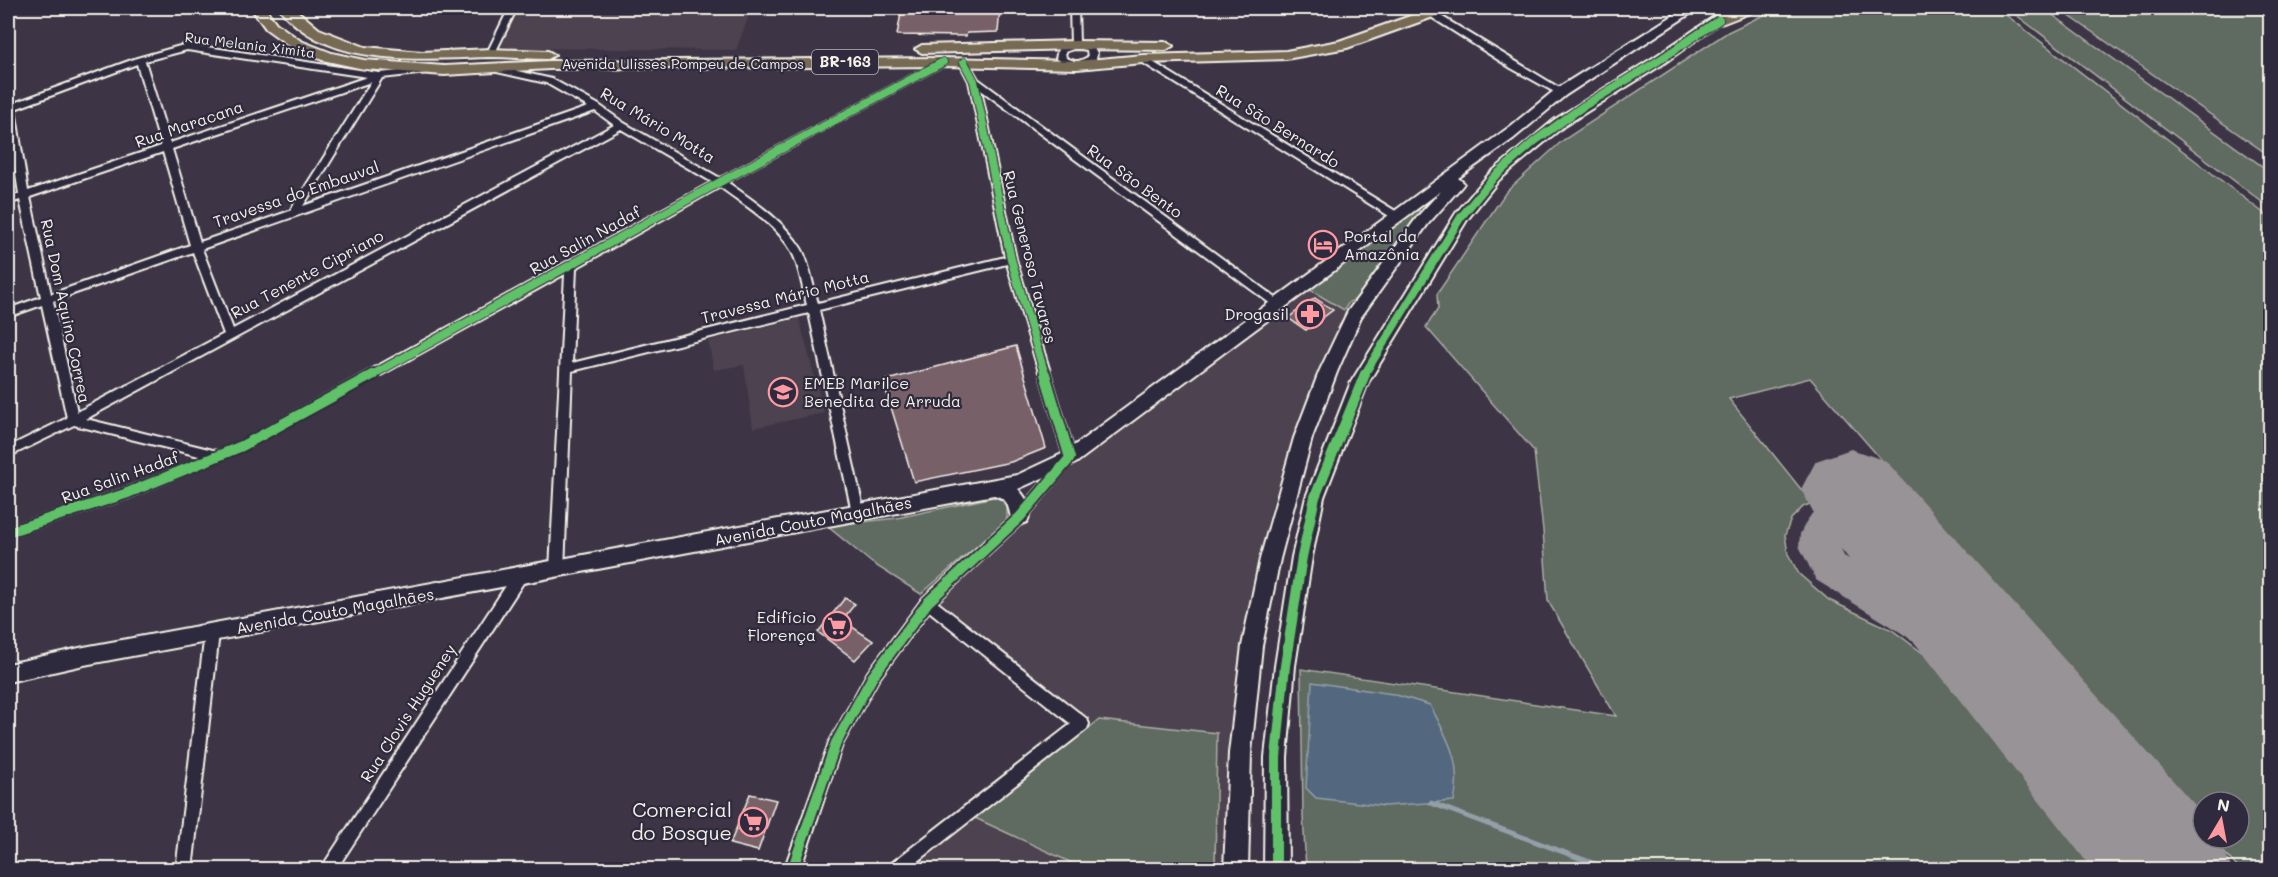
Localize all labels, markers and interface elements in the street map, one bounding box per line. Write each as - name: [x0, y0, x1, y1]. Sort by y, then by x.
- street label: Rua Melania Ximita: [184, 27, 316, 62]
- road number: BR-163: [812, 50, 878, 74]
- street label: Avenida Ulisses Pompeu de Campos: [562, 54, 804, 73]
- street label: Rua São Bernardo: [1212, 79, 1344, 172]
- street label: Rua Mário Motta: [597, 82, 720, 167]
- street label: Rua Maracana: [132, 95, 246, 152]
- street label: Rua São Bento: [1083, 139, 1187, 222]
- street label: Travessa do Embauval: [210, 155, 381, 232]
- street label: Rua Generoso Tavares: [999, 168, 1062, 346]
- street label: Rua Salin Nadaf: [525, 200, 645, 279]
- street label: Rua Dom Aquino Correa: [37, 217, 96, 405]
- street label: Rua Tenente Cipriano: [227, 224, 387, 323]
- place label: Portal da Amazônia: [1344, 225, 1420, 264]
- hotel icon: Portal da Amazônia: [1307, 229, 1339, 261]
- street label: Travessa Mário Motta: [699, 265, 871, 328]
- pharmacy icon: Drogasil: [1294, 298, 1326, 330]
- place label: Drogasil: [1225, 303, 1289, 324]
- place label: EMEB Marilce Benedita de Arruda: [804, 372, 961, 411]
- school or university icon: EMEB Marilce Benedita de Arruda: [767, 376, 799, 408]
- street label: Rua Salin Hadaf: [58, 445, 182, 508]
- street label: Avenida Couto Magalhães: [712, 491, 913, 550]
- street label: Avenida Couto Magalhães: [234, 583, 436, 638]
- place label: Edifício Florença: [747, 606, 816, 645]
- supermarket icon: Edifício Florença: [821, 610, 853, 642]
- street label: Rua Clovis Hugueney: [355, 640, 460, 786]
- north arrow: [2191, 790, 2251, 850]
- text: N: [2216, 793, 2232, 816]
- place label: Comercial do Bosque: [631, 796, 732, 845]
- supermarket icon: Comercial do Bosque: [737, 806, 769, 838]

